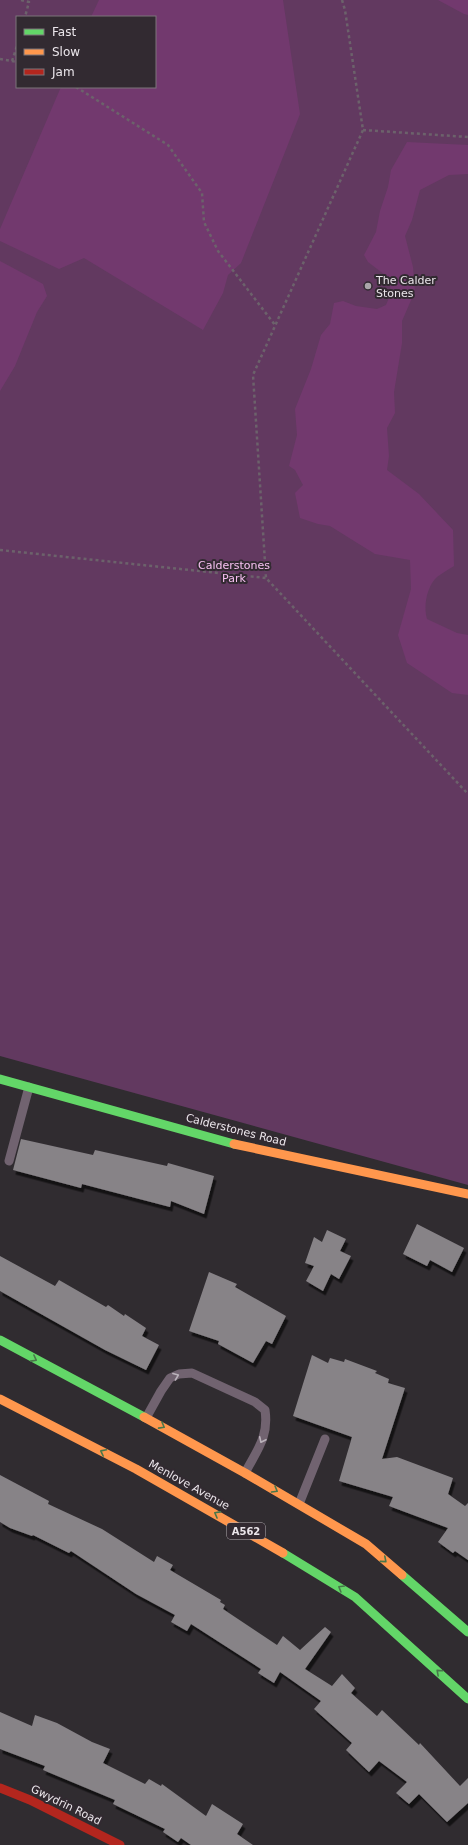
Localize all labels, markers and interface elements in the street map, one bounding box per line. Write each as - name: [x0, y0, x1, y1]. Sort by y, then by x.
- legend: [16, 16, 156, 88]
- text: Fast: [52, 25, 76, 39]
- text: Slow: [52, 45, 80, 59]
- text: Jam: [51, 65, 75, 79]
- place label: The Calder Stones: [375, 274, 436, 300]
- marker: The Calder Stones: [363, 281, 373, 291]
- park label: Calderstones Park: [198, 559, 270, 585]
- street label: Calderstones Road: [184, 1111, 288, 1149]
- one-way arrow: [30, 1354, 38, 1361]
- one-way arrow: [172, 1373, 179, 1381]
- one-way arrow: [157, 1422, 165, 1429]
- one-way arrow: [259, 1436, 267, 1444]
- one-way arrow: [100, 1449, 107, 1457]
- street label: Menlove Avenue: [146, 1457, 232, 1513]
- one-way arrow: [271, 1485, 278, 1493]
- one-way arrow: [214, 1512, 221, 1519]
- road number: A562: [227, 1523, 265, 1539]
- one-way arrow: [380, 1555, 387, 1562]
- one-way arrow: [338, 1585, 345, 1593]
- one-way arrow: [436, 1670, 444, 1677]
- street label: Gwydrin Road: [29, 1782, 103, 1828]

